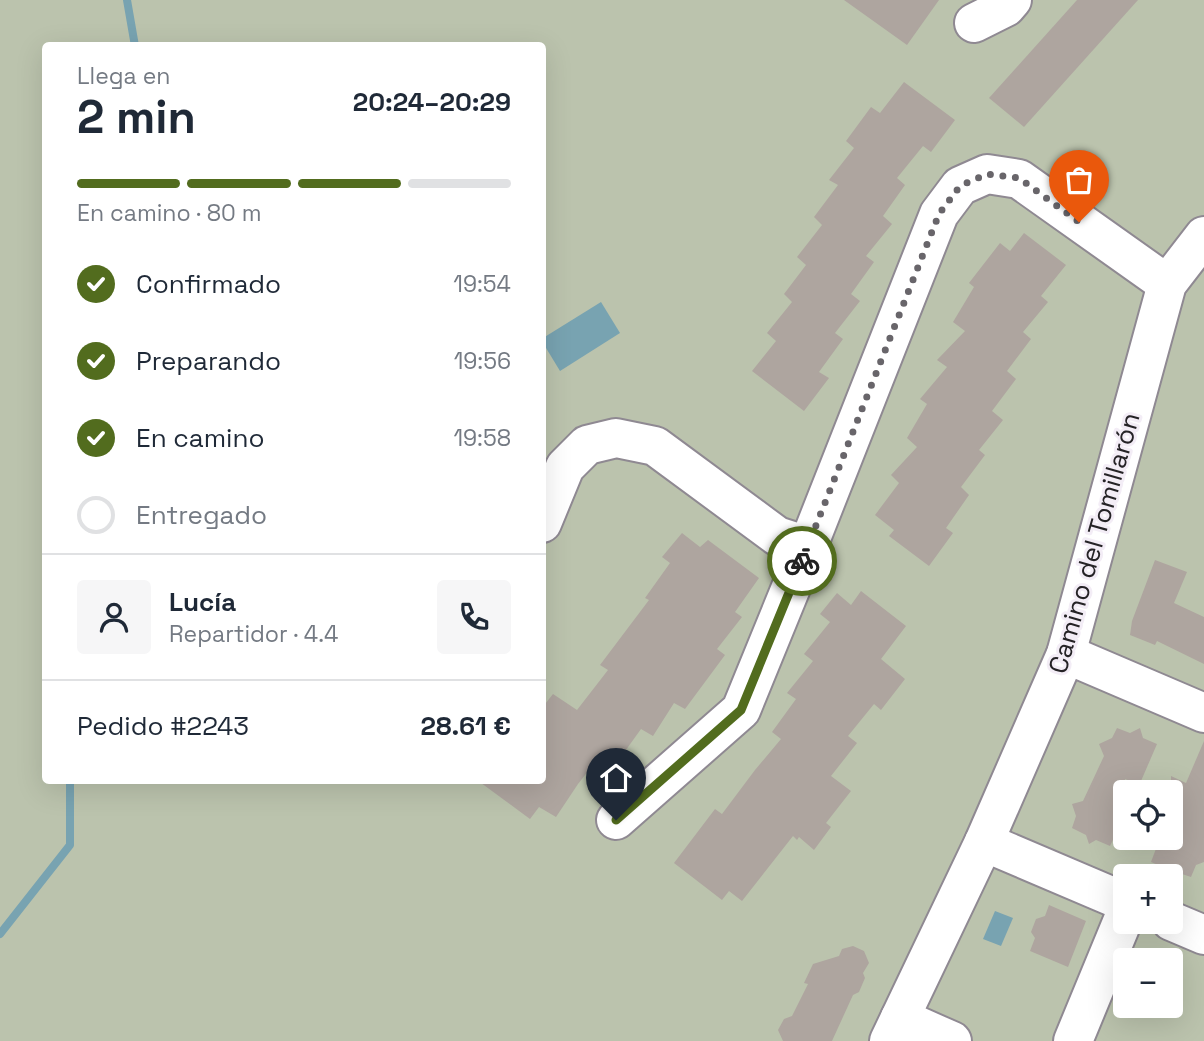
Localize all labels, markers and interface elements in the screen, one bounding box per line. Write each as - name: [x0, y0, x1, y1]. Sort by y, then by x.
- text: Llega en: [77, 61, 170, 91]
- text: 20:24–20:29: [353, 85, 511, 119]
- text: 2 min: [77, 88, 196, 146]
- pin: [1049, 150, 1109, 222]
- icon: bag: [1060, 161, 1098, 199]
- text: En camino · 80 m: [77, 198, 262, 228]
- icon: check: [77, 265, 115, 303]
- text: Confirmado: [136, 267, 281, 301]
- text: 19:54: [453, 269, 511, 299]
- icon: check: [77, 342, 115, 380]
- text: Preparando: [136, 344, 281, 378]
- text: 19:56: [454, 346, 511, 376]
- street label: Camino del Tomillarón: [1040, 408, 1148, 678]
- icon: check: [77, 419, 115, 457]
- text: En camino: [136, 421, 265, 455]
- text: 19:58: [453, 423, 511, 453]
- text: Entregado: [136, 498, 267, 532]
- courier: [767, 526, 837, 596]
- icon: bike: [783, 542, 821, 580]
- button: person: [77, 580, 151, 654]
- button: phone: [437, 580, 511, 654]
- text: Lucía: [169, 585, 236, 619]
- text: Repartidor · 4.4: [169, 619, 338, 649]
- text: Pedido #2243: [77, 709, 249, 743]
- text: 28.61 €: [421, 709, 511, 743]
- pin: [586, 748, 646, 820]
- icon: home: [597, 759, 635, 797]
- map controls: [1113, 780, 1183, 1018]
- button: locate: [1113, 780, 1183, 850]
- button: +: [1113, 864, 1183, 934]
- button: −: [1113, 948, 1183, 1018]

